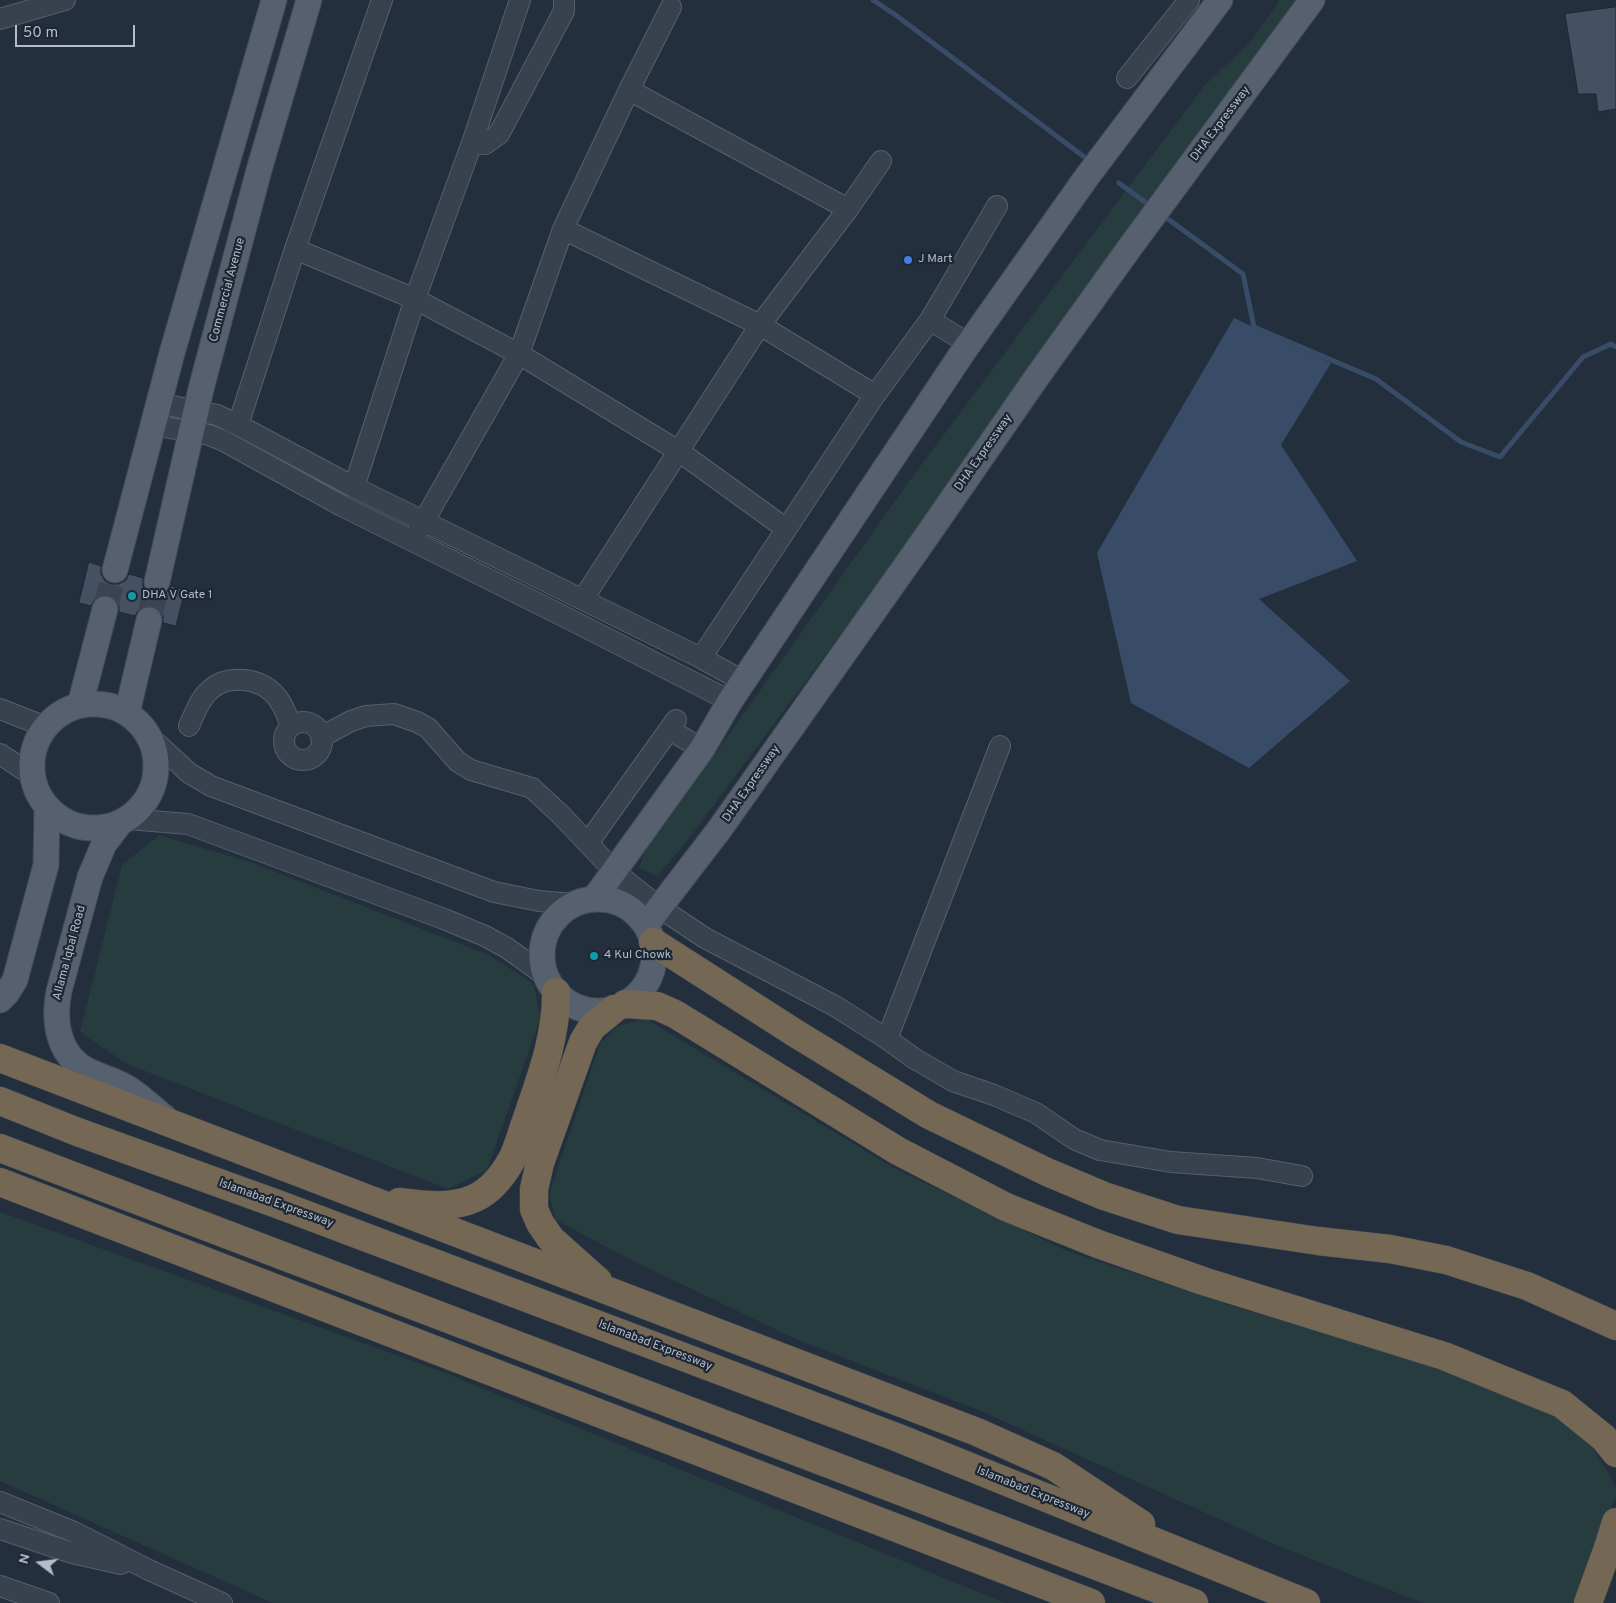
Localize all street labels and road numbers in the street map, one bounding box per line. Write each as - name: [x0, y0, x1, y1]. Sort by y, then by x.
- street label: DHA Expressway: [1188, 84, 1254, 164]
- street label: Commercial Avenue: [207, 236, 249, 344]
- street label: DHA Expressway: [952, 412, 1016, 494]
- street label: DHA Expressway: [720, 743, 784, 825]
- street label: Allama Iqbal Road: [50, 904, 90, 1002]
- street label: Islamabad Expressway: [217, 1177, 335, 1231]
- street label: Islamabad Expressway: [596, 1318, 714, 1374]
- street label: Islamabad Expressway: [974, 1464, 1092, 1522]

